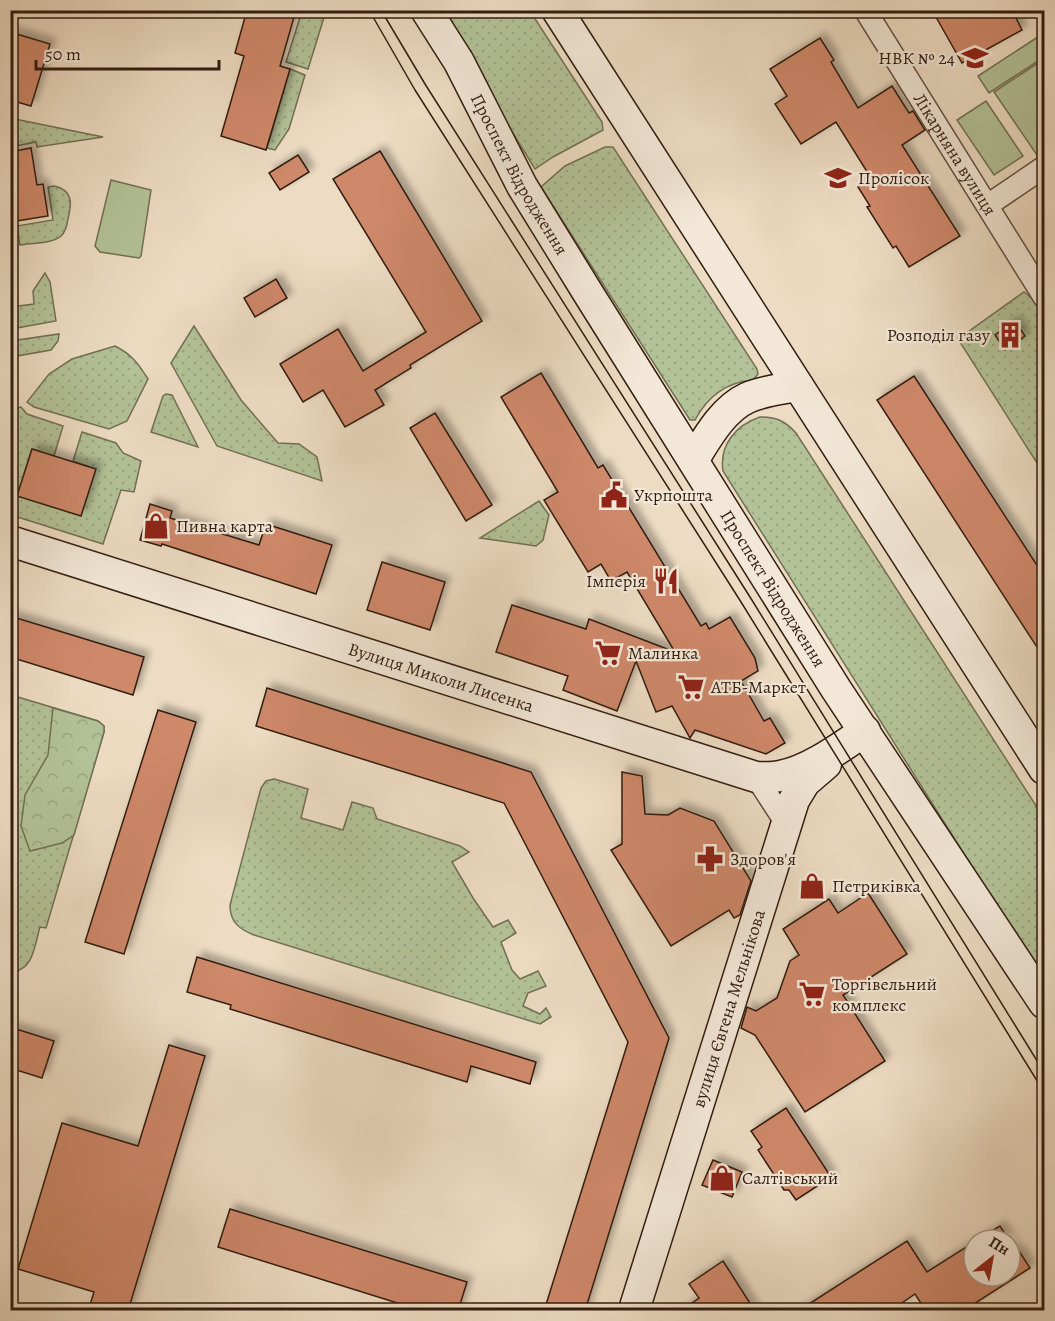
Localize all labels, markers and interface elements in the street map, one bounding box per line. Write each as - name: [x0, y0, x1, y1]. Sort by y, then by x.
- scale bar: [36, 33, 219, 71]
- text: 50 m: [45, 42, 81, 66]
- school or university icon: НВК № 24: [960, 43, 990, 73]
- place label: НВК № 24: [878, 46, 955, 70]
- street label: Проспект Відродження: [465, 89, 574, 260]
- street label: Лікарняна вулиця: [908, 89, 1002, 220]
- school or university icon: Пролісок: [823, 163, 853, 193]
- place label: Пролісок: [858, 166, 929, 190]
- building icon: Розподіл газу: [995, 320, 1025, 350]
- place label: Розподіл газу: [887, 323, 991, 347]
- public building icon: Укрпошта: [599, 480, 629, 510]
- place label: Укрпошта: [634, 483, 714, 507]
- street label: Проспект Відродження: [715, 505, 831, 672]
- shop icon: Пивна карта: [141, 511, 171, 541]
- place label: Пивна карта: [176, 514, 274, 538]
- restaurant icon: Імперія: [651, 566, 681, 596]
- place label: Імперія: [586, 569, 646, 593]
- street label: Вулиця Миколи Лисенка: [345, 637, 537, 718]
- supermarket icon: Малинка: [593, 638, 623, 668]
- place label: Малинка: [628, 641, 699, 665]
- supermarket icon: АТБ-Маркет: [676, 672, 706, 702]
- place label: АТБ-Маркет: [710, 675, 806, 699]
- pharmacy icon: Здоров'я: [695, 844, 725, 874]
- place label: Здоров'я: [730, 847, 796, 871]
- shop icon: Петриківка: [797, 871, 827, 901]
- place label: Петриківка: [832, 874, 922, 898]
- street label: вулиця Євгена Мельнікова: [686, 906, 771, 1111]
- place label: Торгівельний комплекс: [832, 972, 937, 1017]
- supermarket icon: Торгівельний комплекс: [797, 979, 827, 1009]
- shop icon: Салтівський: [707, 1163, 737, 1193]
- place label: Салтівський: [742, 1166, 838, 1190]
- north arrow: [962, 1228, 1022, 1288]
- text: Пн: [985, 1231, 1014, 1261]

